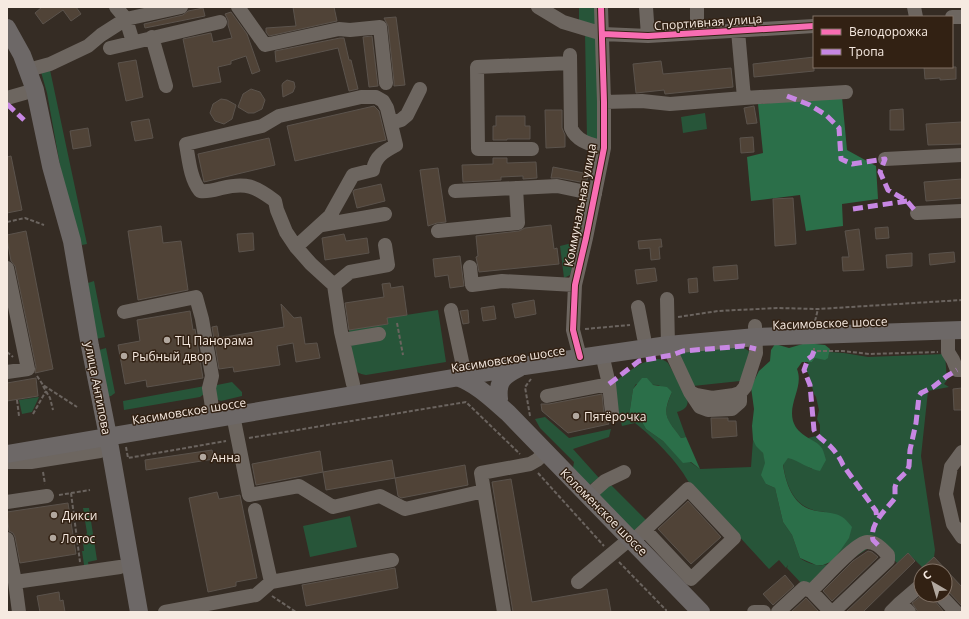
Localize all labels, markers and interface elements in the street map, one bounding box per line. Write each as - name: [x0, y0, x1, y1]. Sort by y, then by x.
- street label: Спортивная улица: [653, 10, 763, 34]
- legend: [813, 16, 953, 68]
- text: Велодорожка: [849, 23, 928, 40]
- text: Тропа: [849, 43, 884, 60]
- street label: Коммунальная улица: [560, 142, 600, 268]
- street label: Касимовское шоссе: [772, 312, 888, 334]
- place label: ТЦ Панорама: [175, 332, 253, 349]
- marker: ТЦ Панорама: [162, 335, 172, 345]
- street label: улица Антипова: [81, 340, 115, 436]
- street label: Касимовское шоссе: [450, 342, 567, 376]
- place label: Рыбный двор: [132, 348, 211, 365]
- marker: Рыбный двор: [119, 351, 129, 361]
- street label: Касимовское шоссе: [131, 394, 248, 428]
- place label: Пятёрочка: [584, 408, 646, 425]
- marker: Пятёрочка: [571, 411, 581, 421]
- place label: Анна: [211, 449, 240, 466]
- marker: Анна: [198, 452, 208, 462]
- street label: Коломенское шоссе: [557, 465, 652, 560]
- place label: Дикси: [62, 507, 97, 524]
- marker: Дикси: [49, 510, 59, 520]
- place label: Лотос: [61, 530, 96, 547]
- marker: Лотос: [48, 533, 58, 543]
- north arrow: [913, 563, 953, 603]
- text: С: [919, 567, 934, 583]

